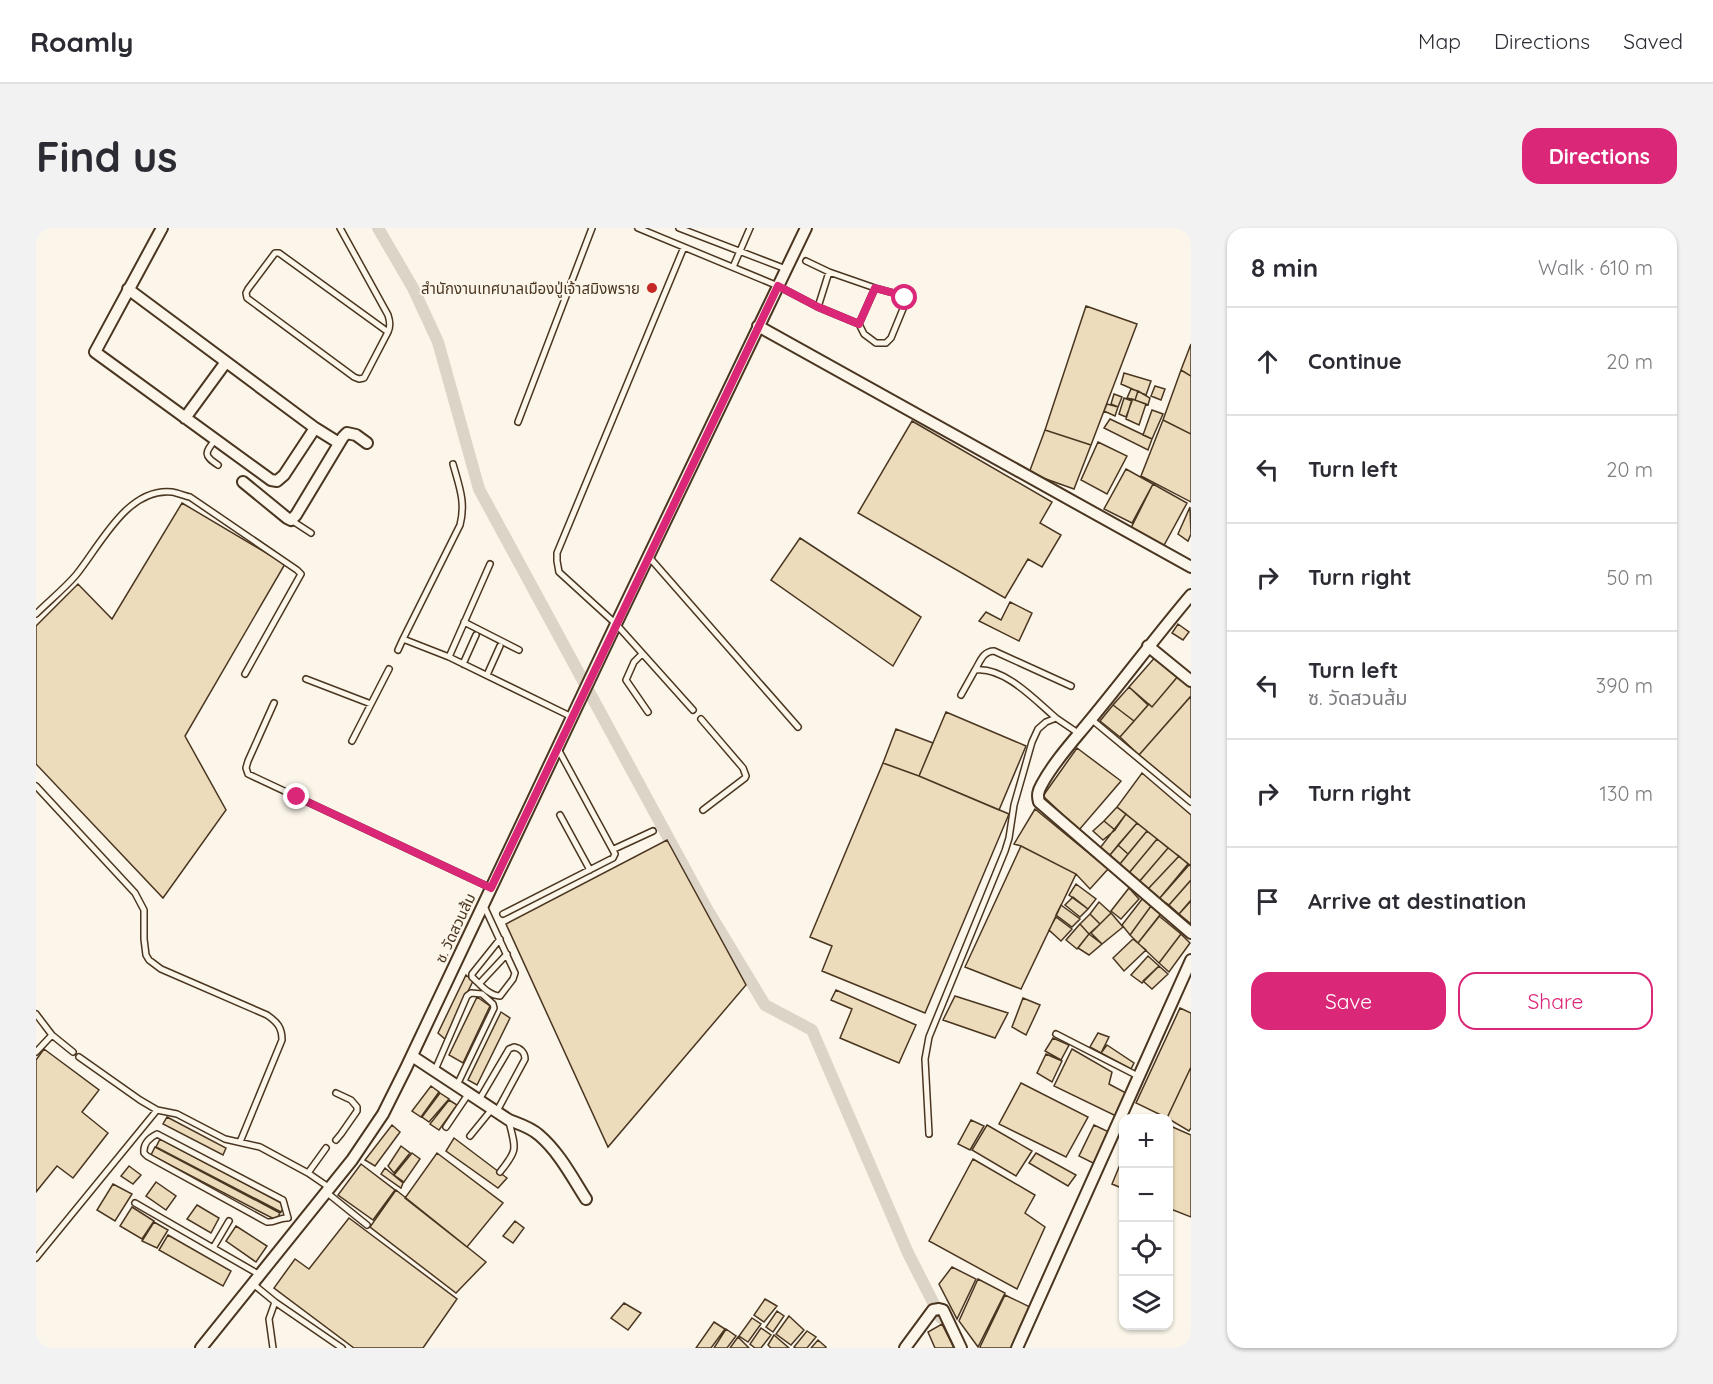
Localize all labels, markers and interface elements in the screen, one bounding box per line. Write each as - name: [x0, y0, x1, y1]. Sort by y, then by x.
- text: Roamly: [30, 24, 134, 59]
- text: Map: [1418, 28, 1461, 54]
- text: Directions: [1494, 28, 1590, 54]
- text: Saved: [1623, 28, 1683, 54]
- button: Directions: [1522, 128, 1677, 184]
- text: Find us: [36, 130, 178, 183]
- text: 8 min: [1251, 251, 1318, 284]
- text: Walk · 610 m: [1538, 255, 1653, 280]
- place label: สำนักงานเทศบาลเมืองปู่เจ้าสมิงพราย: [421, 279, 640, 298]
- marker: สำนักงานเทศบาลเมืองปู่เจ้าสมิงพราย: [645, 281, 659, 295]
- route start: [891, 284, 917, 310]
- icon: ahead: [1251, 345, 1284, 378]
- text: Continue: [1308, 347, 1402, 375]
- text: 20 m: [1606, 349, 1653, 374]
- icon: left: [1251, 453, 1284, 486]
- text: Turn left: [1308, 455, 1398, 483]
- text: 20 m: [1606, 457, 1653, 482]
- icon: right: [1251, 561, 1284, 594]
- text: Turn right: [1308, 563, 1412, 591]
- text: 50 m: [1607, 565, 1653, 590]
- text: Turn left: [1308, 656, 1398, 684]
- icon: left: [1251, 669, 1284, 702]
- text: 390 m: [1596, 673, 1653, 698]
- text: ซ. วัดสวนส้ม: [1308, 685, 1408, 710]
- icon: right: [1251, 777, 1284, 810]
- text: Turn right: [1308, 779, 1412, 807]
- text: 130 m: [1600, 781, 1653, 806]
- route end: [283, 783, 309, 809]
- icon: arrive: [1251, 885, 1284, 918]
- text: Arrive at destination: [1308, 887, 1526, 915]
- street label: ซ. วัดสวนส้ม: [431, 890, 479, 966]
- button: Save: [1251, 972, 1446, 1030]
- button: Share: [1458, 972, 1653, 1030]
- map controls: [1119, 1114, 1173, 1330]
- button: +: [1119, 1114, 1173, 1168]
- button: −: [1119, 1168, 1173, 1222]
- button: locate: [1119, 1222, 1173, 1276]
- button: layers: [1119, 1276, 1173, 1330]

